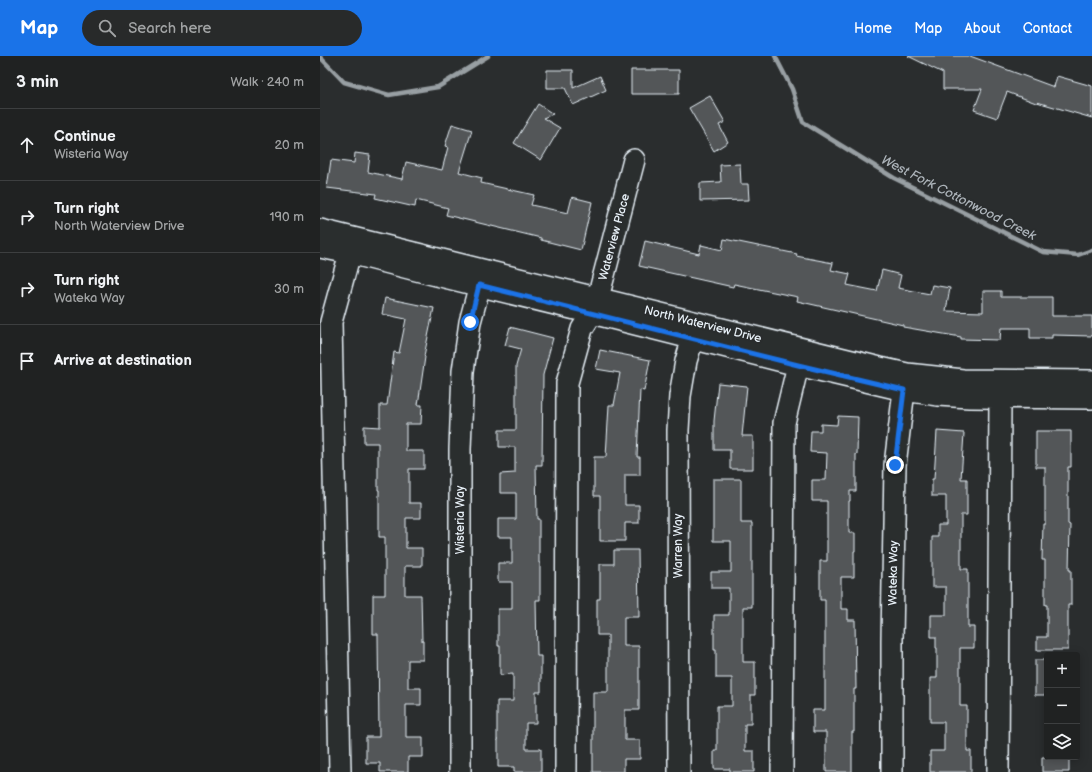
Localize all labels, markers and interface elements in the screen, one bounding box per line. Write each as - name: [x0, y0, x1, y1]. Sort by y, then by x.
- search box: [82, 10, 362, 46]
- text: Map: [20, 17, 58, 40]
- icon: search: [96, 17, 118, 39]
- text: Search here: [128, 19, 211, 38]
- text: Home: [854, 20, 892, 37]
- text: Map: [914, 20, 942, 37]
- text: About: [964, 20, 1001, 37]
- text: Contact: [1023, 20, 1072, 37]
- text: 3 min: [16, 72, 59, 92]
- text: Walk · 240 m: [230, 74, 304, 90]
- text: Continue: [54, 127, 116, 146]
- icon: ahead: [16, 134, 38, 156]
- text: 20 m: [274, 137, 304, 153]
- text: Wisteria Way: [54, 146, 128, 162]
- water label: West Fork Cottonwood Creek: [878, 152, 1039, 244]
- street label: Waterview Place: [596, 192, 633, 282]
- text: Turn right: [54, 199, 119, 218]
- icon: right: [16, 206, 38, 228]
- text: 190 m: [270, 209, 304, 225]
- text: North Waterview Drive: [54, 218, 184, 234]
- text: Turn right: [54, 271, 119, 290]
- icon: right: [16, 278, 38, 300]
- text: 30 m: [274, 281, 304, 297]
- text: Wateka Way: [54, 290, 125, 306]
- street label: North Waterview Drive: [643, 303, 763, 346]
- route start: [461, 313, 479, 331]
- icon: arrive: [16, 350, 38, 372]
- text: Arrive at destination: [54, 351, 192, 370]
- route end: [886, 456, 904, 474]
- street label: Wisteria Way: [453, 485, 468, 554]
- street label: Warren Way: [671, 513, 686, 578]
- street label: Wateka Way: [885, 540, 902, 606]
- map controls: [1044, 652, 1080, 760]
- button: +: [1044, 652, 1080, 688]
- button: −: [1044, 688, 1080, 724]
- button: layers: [1044, 724, 1080, 760]

